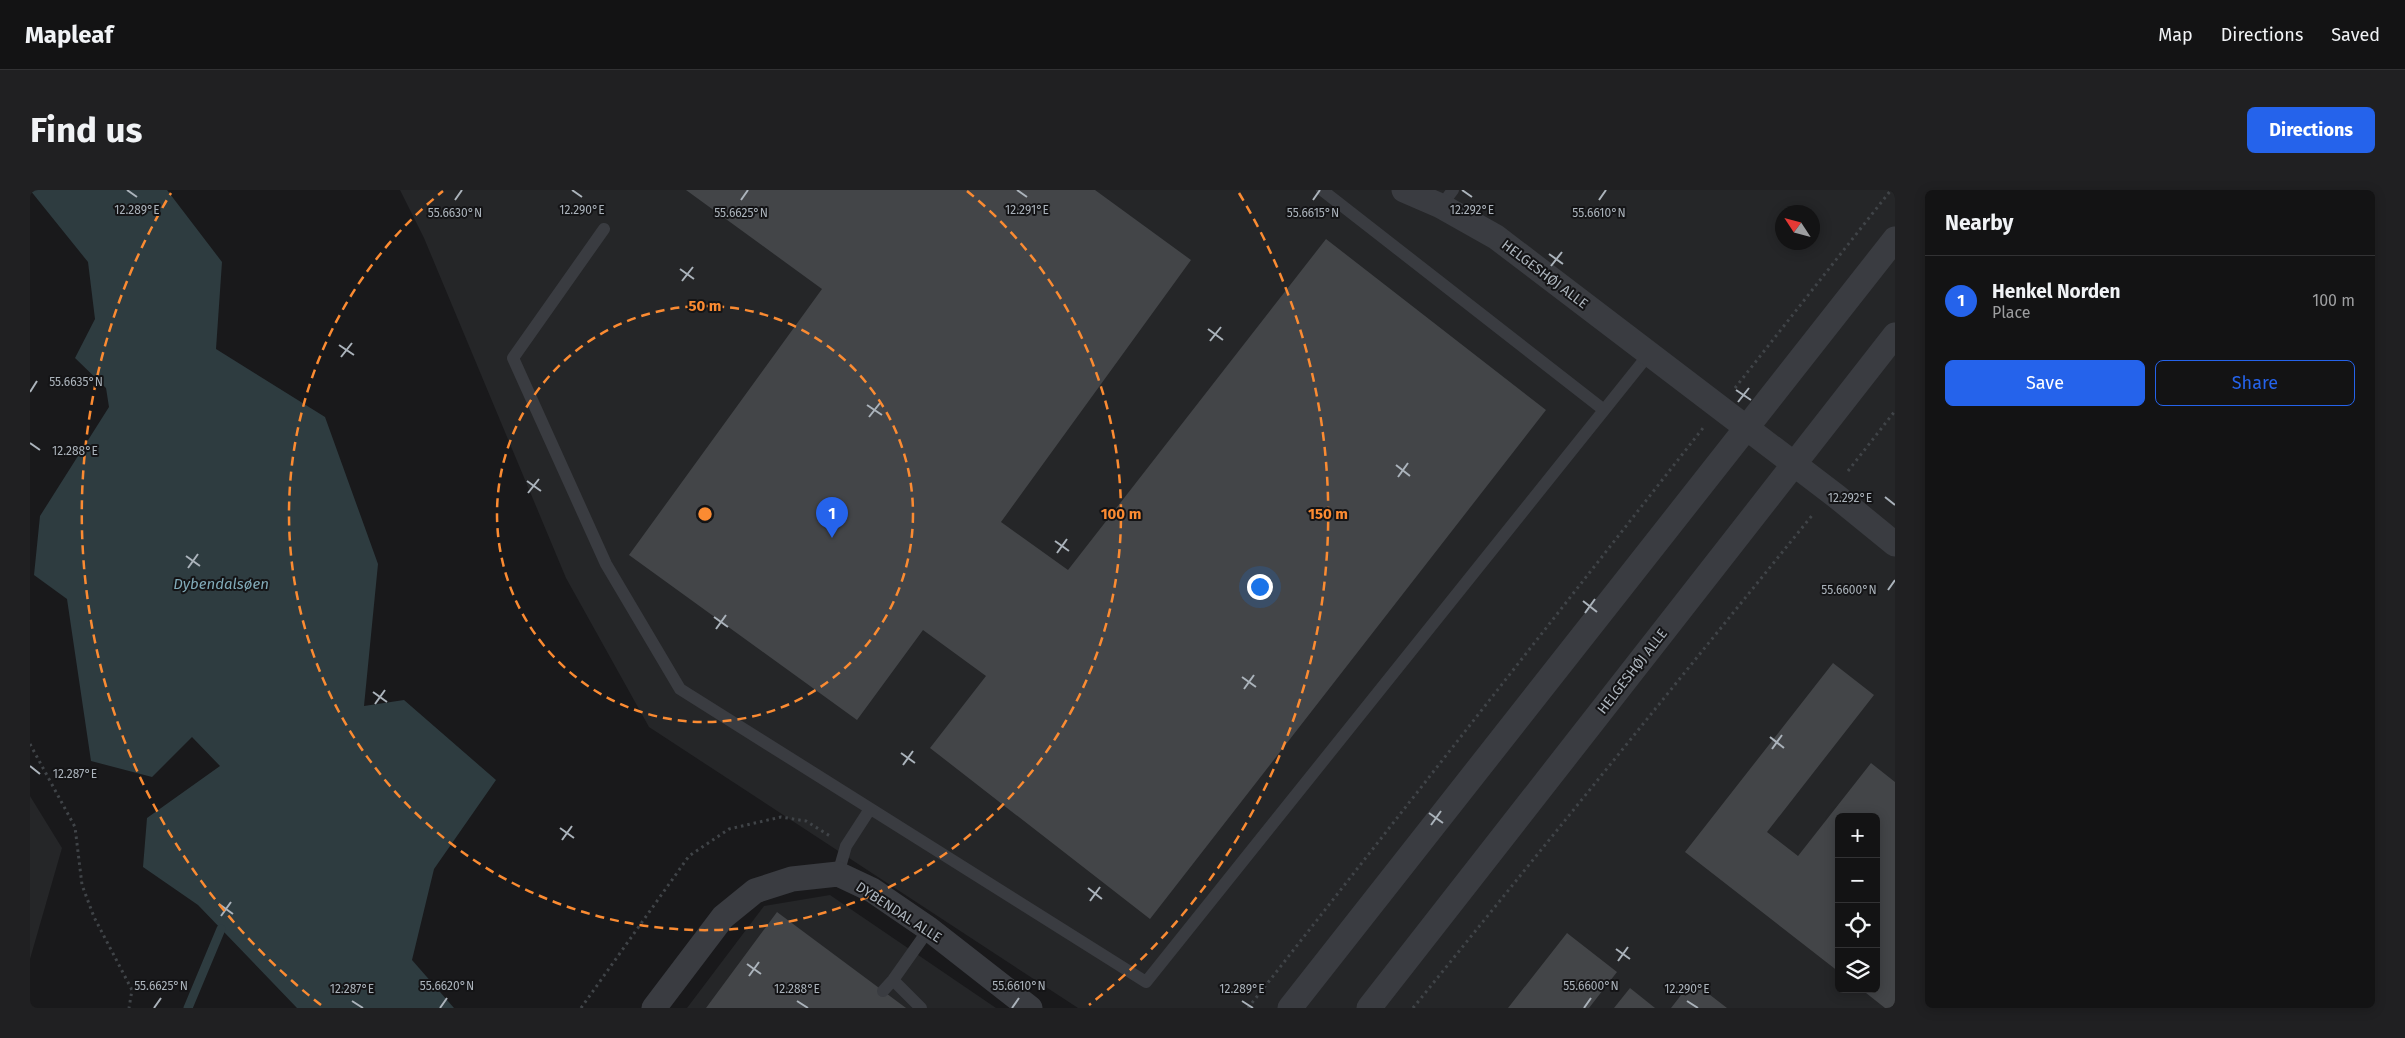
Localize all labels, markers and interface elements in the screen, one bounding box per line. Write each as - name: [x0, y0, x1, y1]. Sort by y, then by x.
- text: Mapleaf: [25, 21, 113, 49]
- text: Map: [2158, 24, 2193, 46]
- text: Directions: [2221, 24, 2303, 46]
- text: Saved: [2331, 24, 2380, 46]
- button: Directions: [2247, 107, 2375, 153]
- text: Find us: [30, 109, 142, 151]
- text: 12.289°E: [114, 203, 160, 217]
- text: 12.290°E: [559, 203, 605, 217]
- text: 12.291°E: [1005, 203, 1049, 217]
- text: 12.292°E: [1450, 203, 1494, 217]
- north arrow: [1775, 205, 1820, 250]
- text: 55.6630°N: [428, 206, 482, 220]
- text: 55.6625°N: [714, 206, 768, 220]
- text: 55.6615°N: [1287, 206, 1339, 220]
- text: 55.6610°N: [1572, 206, 1626, 220]
- text: Nearby: [1945, 210, 2013, 236]
- street label: HELGESHØJ ALLE: [1498, 236, 1591, 312]
- text: Henkel Norden: [1992, 280, 2121, 303]
- text: 1: [1957, 291, 1965, 310]
- text: 100 m: [2312, 291, 2355, 310]
- text: 50 m: [688, 297, 722, 315]
- text: Place: [1992, 303, 2031, 322]
- button: Save: [1945, 360, 2145, 406]
- button: Share: [2155, 360, 2355, 406]
- text: 55.6635°N: [49, 375, 103, 389]
- text: 12.288°E: [52, 444, 98, 458]
- text: 12.292°E: [1828, 491, 1872, 505]
- pin: 1: [816, 497, 848, 538]
- centre of rings: [696, 505, 714, 523]
- text: 100 m: [1101, 505, 1141, 523]
- text: 150 m: [1308, 505, 1348, 523]
- your location: [1247, 574, 1273, 600]
- water label: Dybendalsøen: [173, 575, 269, 593]
- text: 55.6600°N: [1821, 583, 1877, 597]
- street label: HELGESHØJ ALLE: [1594, 625, 1671, 717]
- text: 12.287°E: [53, 767, 97, 781]
- map controls: [1835, 813, 1880, 993]
- button: +: [1835, 813, 1880, 858]
- button: −: [1835, 858, 1880, 903]
- street label: DYBENDAL ALLE: [853, 878, 945, 946]
- button: locate: [1835, 903, 1880, 948]
- button: layers: [1835, 948, 1880, 993]
- text: 55.6625°N: [134, 979, 188, 993]
- text: 55.6620°N: [420, 979, 474, 993]
- text: 55.6610°N: [992, 979, 1046, 993]
- text: 55.6600°N: [1563, 979, 1619, 993]
- text: 12.287°E: [330, 982, 374, 996]
- text: 12.288°E: [774, 982, 820, 996]
- text: 12.289°E: [1219, 982, 1265, 996]
- text: 12.290°E: [1664, 982, 1710, 996]

